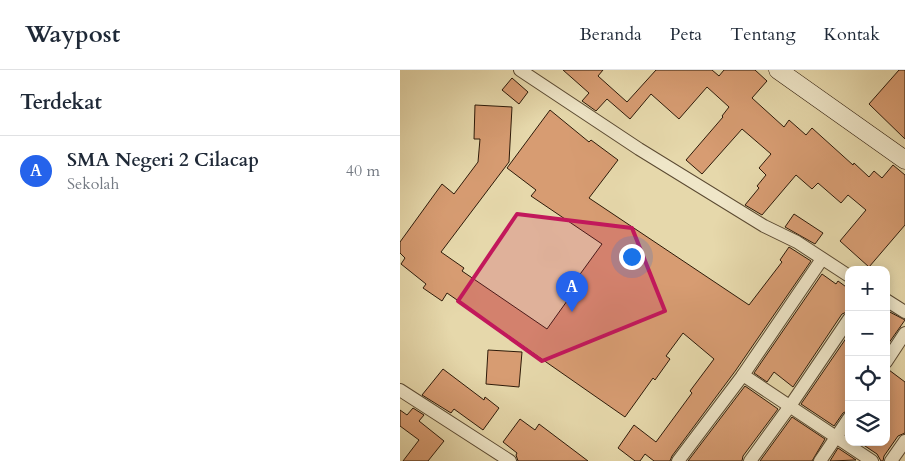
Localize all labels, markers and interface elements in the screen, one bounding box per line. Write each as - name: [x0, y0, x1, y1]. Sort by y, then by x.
- text: Waypost: [25, 18, 120, 51]
- text: Beranda: [580, 22, 642, 47]
- text: Peta: [670, 22, 702, 47]
- text: Tentang: [730, 22, 796, 47]
- text: Kontak: [824, 22, 880, 47]
- text: Terdekat: [20, 88, 102, 117]
- text: SMA Negeri 2 Cilacap: [67, 147, 259, 173]
- text: A: [30, 160, 42, 182]
- text: 40 m: [346, 160, 380, 182]
- text: Sekolah: [67, 173, 119, 195]
- your location: [619, 244, 645, 270]
- map controls: [845, 266, 890, 446]
- button: +: [845, 266, 890, 311]
- pin: A: [556, 271, 588, 312]
- button: −: [845, 311, 890, 356]
- button: locate: [845, 356, 890, 401]
- button: layers: [845, 401, 890, 446]

